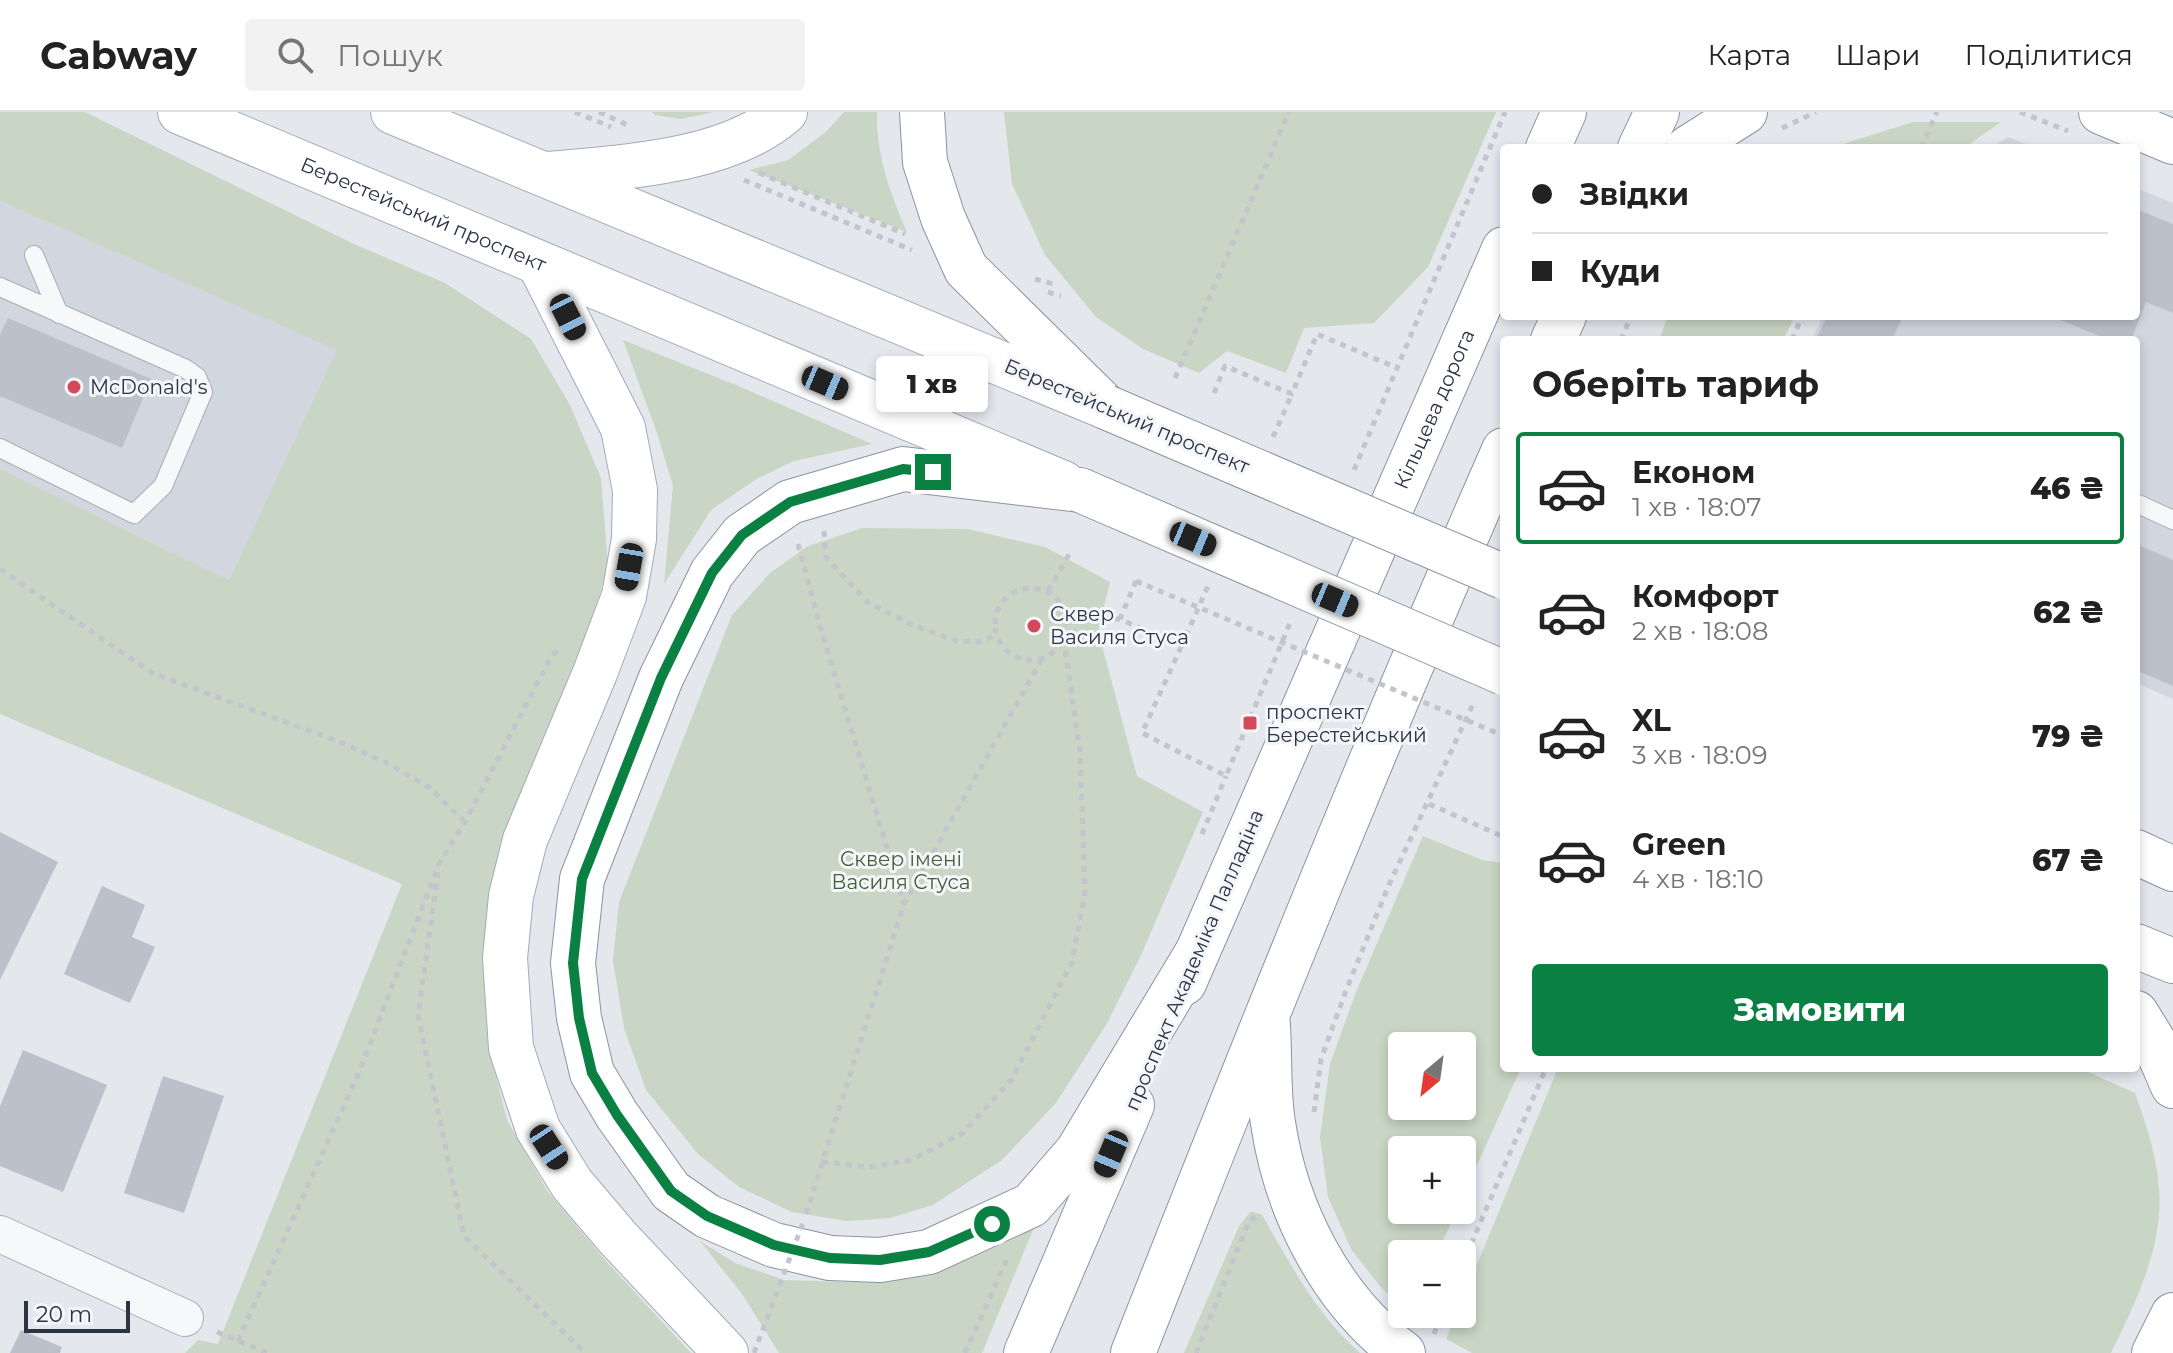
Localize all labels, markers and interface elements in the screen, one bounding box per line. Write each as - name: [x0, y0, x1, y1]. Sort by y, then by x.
- search box: [245, 19, 805, 91]
- text: Cabway: [40, 32, 197, 79]
- icon: search: [273, 33, 317, 77]
- text: Пошук: [337, 37, 443, 74]
- text: Карта: [1707, 38, 1791, 72]
- text: Шари: [1835, 38, 1921, 72]
- text: Поділитися: [1965, 38, 2133, 72]
- street label: Берестейський проспект: [297, 152, 550, 277]
- text: Звідки: [1580, 176, 1689, 213]
- text: Куди: [1580, 253, 1661, 290]
- car: [546, 290, 590, 344]
- street label: Кільцева дорога: [1389, 326, 1479, 493]
- street label: Берестейський проспект: [1001, 353, 1254, 479]
- callout: 1 хв: [877, 356, 989, 412]
- text: Оберіть тариф: [1532, 362, 1819, 406]
- car: [798, 363, 852, 403]
- text: 1 хв: [907, 368, 957, 400]
- place label: McDonald's: [90, 375, 208, 399]
- marker: McDonald's: [65, 378, 83, 396]
- icon: car: [1536, 452, 1608, 524]
- route end: [915, 454, 951, 490]
- text: Економ: [1632, 454, 1756, 491]
- text: 46 ₴: [2030, 470, 2104, 507]
- text: 1 хв · 18:07: [1632, 491, 1762, 523]
- car: [1166, 519, 1220, 559]
- car: [613, 541, 645, 593]
- icon: car: [1536, 576, 1608, 648]
- text: Комфорт: [1632, 578, 1779, 615]
- car: [1308, 580, 1362, 620]
- text: 62 ₴: [2033, 594, 2104, 631]
- place label: Сквер Василя Стуса: [1050, 602, 1189, 649]
- text: 2 хв · 18:08: [1632, 615, 1769, 647]
- marker: Сквер Василя Стуса: [1025, 617, 1043, 635]
- place label: проспект Берестейський: [1266, 700, 1427, 747]
- icon: car: [1536, 700, 1608, 772]
- text: XL: [1632, 702, 1671, 739]
- marker: проспект Берестейський: [1241, 714, 1259, 732]
- text: 79 ₴: [2032, 718, 2104, 755]
- text: 3 хв · 18:09: [1632, 739, 1768, 771]
- street label: проспект Академіка Палладіна: [1120, 806, 1268, 1114]
- icon: car: [1536, 824, 1608, 896]
- text: Green: [1632, 826, 1726, 863]
- text: 67 ₴: [2032, 842, 2104, 879]
- park label: Сквер імені Василя Стуса: [832, 847, 970, 894]
- text: 4 хв · 18:10: [1632, 863, 1764, 895]
- button: Замовити: [1532, 964, 2108, 1056]
- north arrow: [1388, 1032, 1476, 1120]
- map controls: [1388, 1032, 1476, 1328]
- car: [526, 1120, 572, 1174]
- car: [1091, 1127, 1131, 1181]
- button: +: [1388, 1136, 1476, 1224]
- route start: [974, 1206, 1010, 1242]
- button: −: [1388, 1240, 1476, 1328]
- scale bar: [24, 1297, 130, 1333]
- text: 20 m: [36, 1301, 92, 1328]

